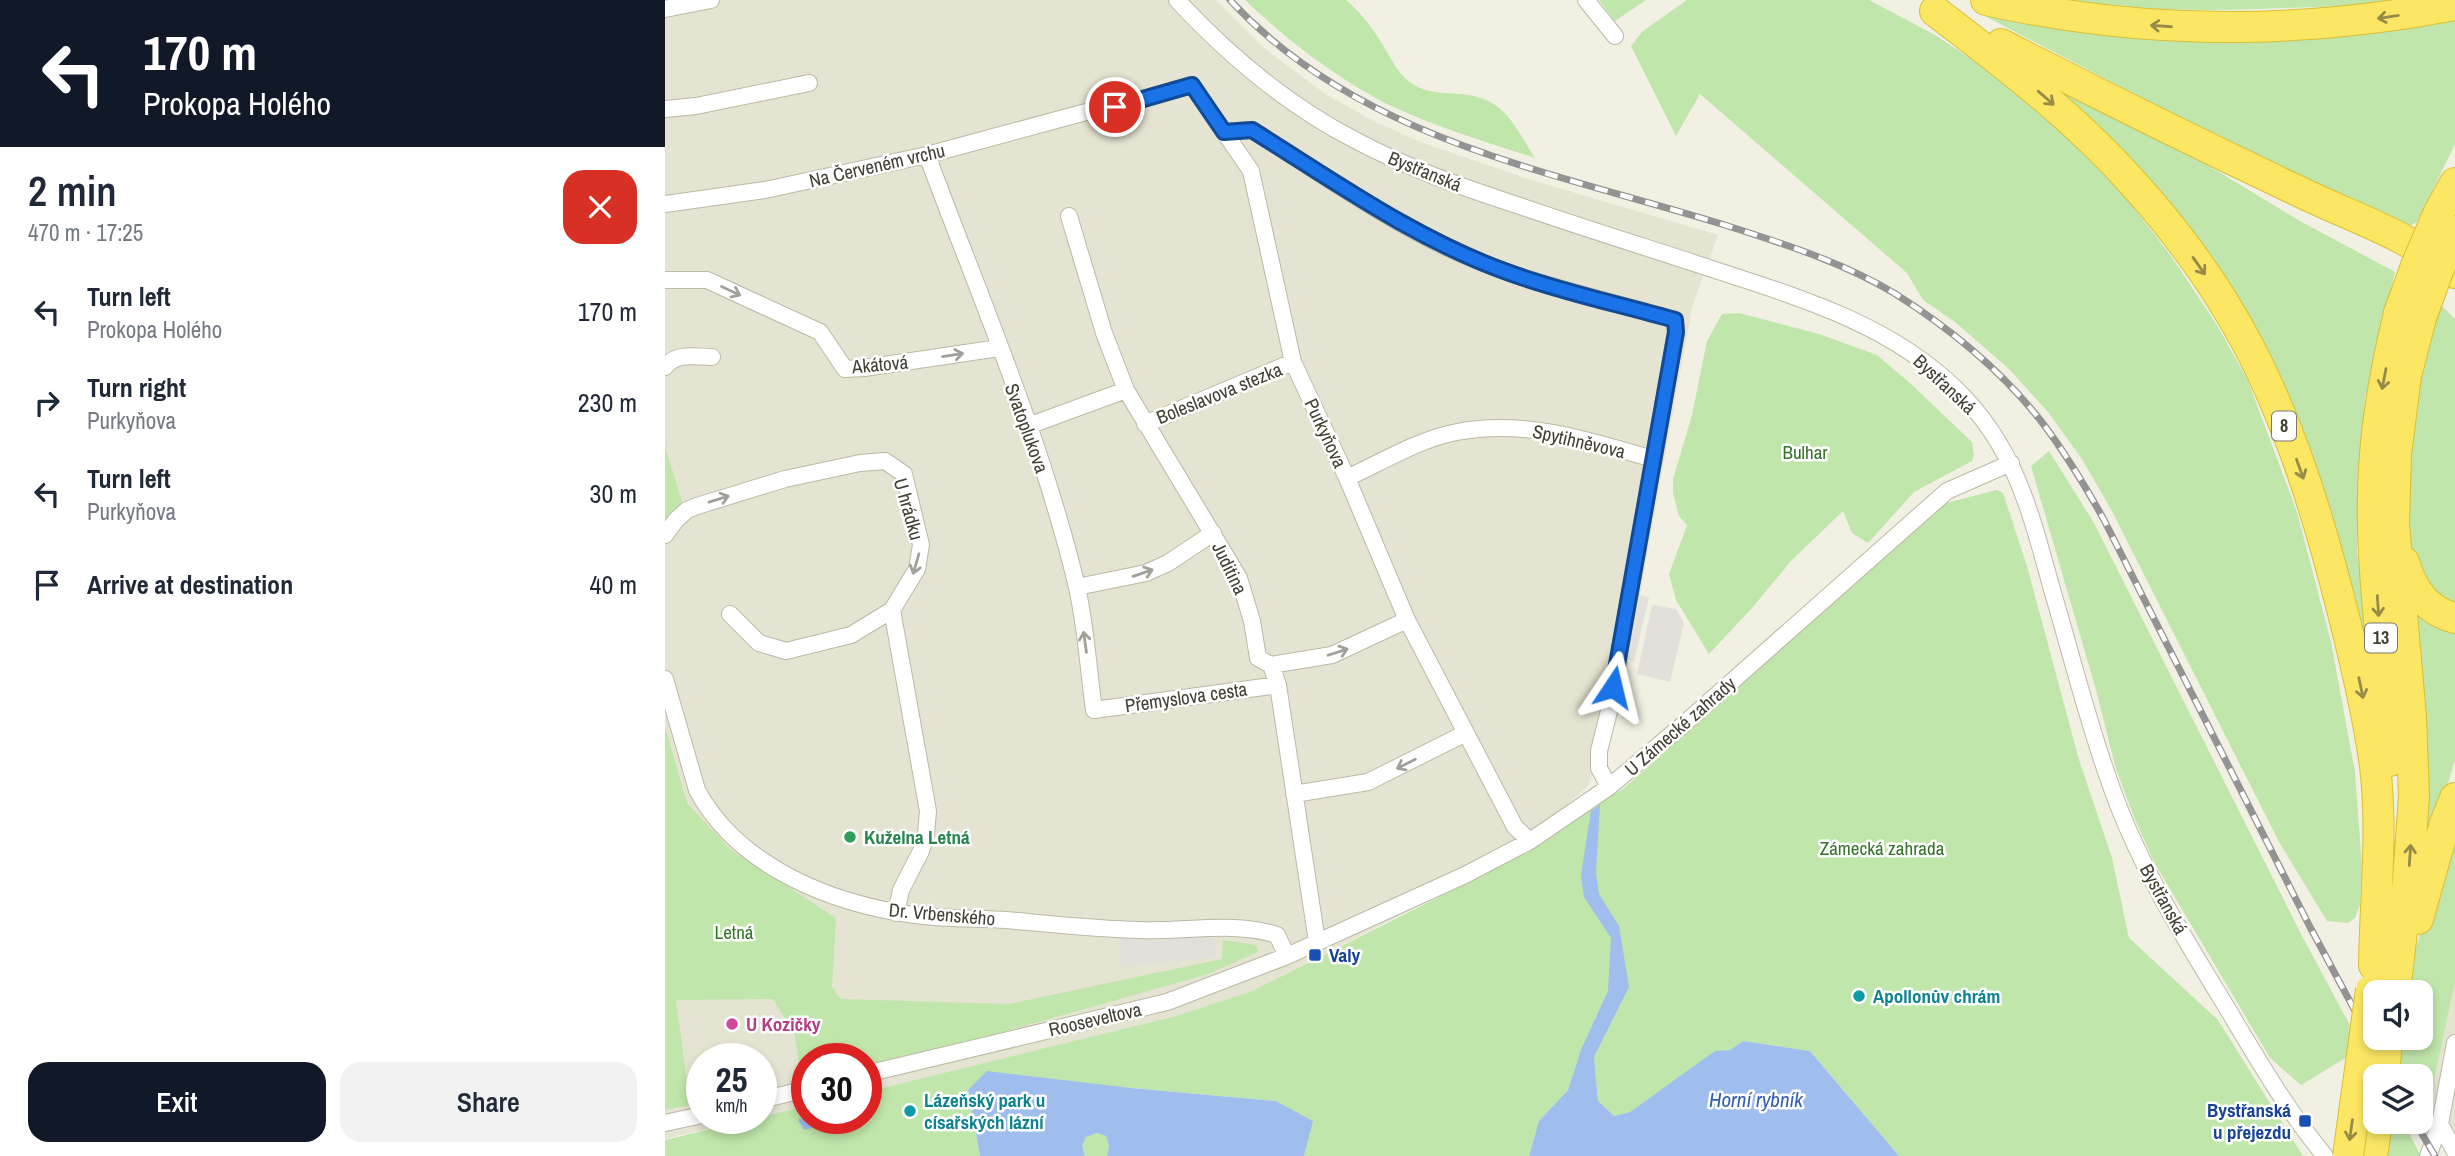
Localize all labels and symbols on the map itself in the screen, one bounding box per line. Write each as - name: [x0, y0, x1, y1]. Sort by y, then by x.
- one-way arrow: [2377, 11, 2400, 24]
- one-way arrow: [2150, 19, 2173, 32]
- pin: [1085, 77, 1145, 137]
- one-way arrow: [2037, 90, 2055, 106]
- street label: Na Červeném vrchu: [807, 137, 947, 193]
- street label: Bystřanská: [1384, 145, 1466, 198]
- one-way arrow: [2192, 256, 2206, 275]
- one-way arrow: [720, 285, 741, 298]
- one-way arrow: [942, 348, 964, 361]
- street label: Bystřanská: [1908, 348, 1982, 420]
- street label: Akátová: [850, 349, 910, 379]
- street label: Boleslavova stezka: [1152, 356, 1286, 430]
- one-way arrow: [2376, 367, 2390, 390]
- street label: Svatoplukova: [999, 380, 1055, 477]
- street label: Purkyňova: [1299, 394, 1353, 472]
- road number: 8: [2272, 412, 2296, 440]
- street label: Spytihněvova: [1530, 418, 1628, 464]
- park label: Bulhar: [1782, 439, 1828, 465]
- one-way arrow: [2295, 457, 2307, 479]
- street label: U hrádku: [888, 475, 930, 543]
- one-way arrow: [708, 491, 730, 504]
- street label: Juditina: [1206, 537, 1254, 599]
- one-way arrow: [909, 553, 922, 575]
- one-way arrow: [1132, 566, 1154, 578]
- one-way arrow: [2372, 594, 2385, 617]
- road number: 13: [2365, 624, 2397, 652]
- one-way arrow: [1078, 631, 1091, 654]
- one-way arrow: [1326, 645, 1348, 657]
- position arrow: [1576, 650, 1650, 724]
- street label: U Zámecké zahrady: [1619, 670, 1741, 782]
- street label: Přemyslova cesta: [1123, 676, 1249, 718]
- one-way arrow: [2354, 676, 2368, 699]
- one-way arrow: [1396, 757, 1416, 771]
- place label: Kuželna Letná: [864, 824, 970, 850]
- marker: Kuželna Letná: [842, 829, 858, 845]
- park label: Zámecká zahrada: [1820, 835, 1945, 861]
- one-way arrow: [2404, 845, 2417, 867]
- street label: Bystřanská: [2134, 859, 2194, 939]
- street label: Dr. Vrbenského: [888, 896, 996, 932]
- park label: Letná: [715, 919, 754, 945]
- place label: Valy: [1329, 942, 1361, 968]
- marker: Valy: [1307, 947, 1323, 963]
- place label: Apollonův chrám: [1873, 983, 2000, 1009]
- marker: Apollonův chrám: [1851, 988, 1867, 1004]
- street label: Rooseveltova: [1046, 996, 1144, 1042]
- place label: U Kozičky: [746, 1011, 821, 1037]
- marker: U Kozičky: [724, 1016, 740, 1032]
- speed limit sign: 30: [791, 1043, 882, 1134]
- water label: Horní rybník: [1709, 1085, 1804, 1114]
- place label: Lázeňský park u císařských lázní: [924, 1087, 1045, 1135]
- place label: Bystřanská u přejezdu: [2207, 1097, 2291, 1145]
- marker: Lázeňský park u císařských lázní: [902, 1103, 918, 1119]
- marker: Bystřanská u přejezdu: [2297, 1113, 2313, 1129]
- one-way arrow: [2345, 1118, 2358, 1141]

